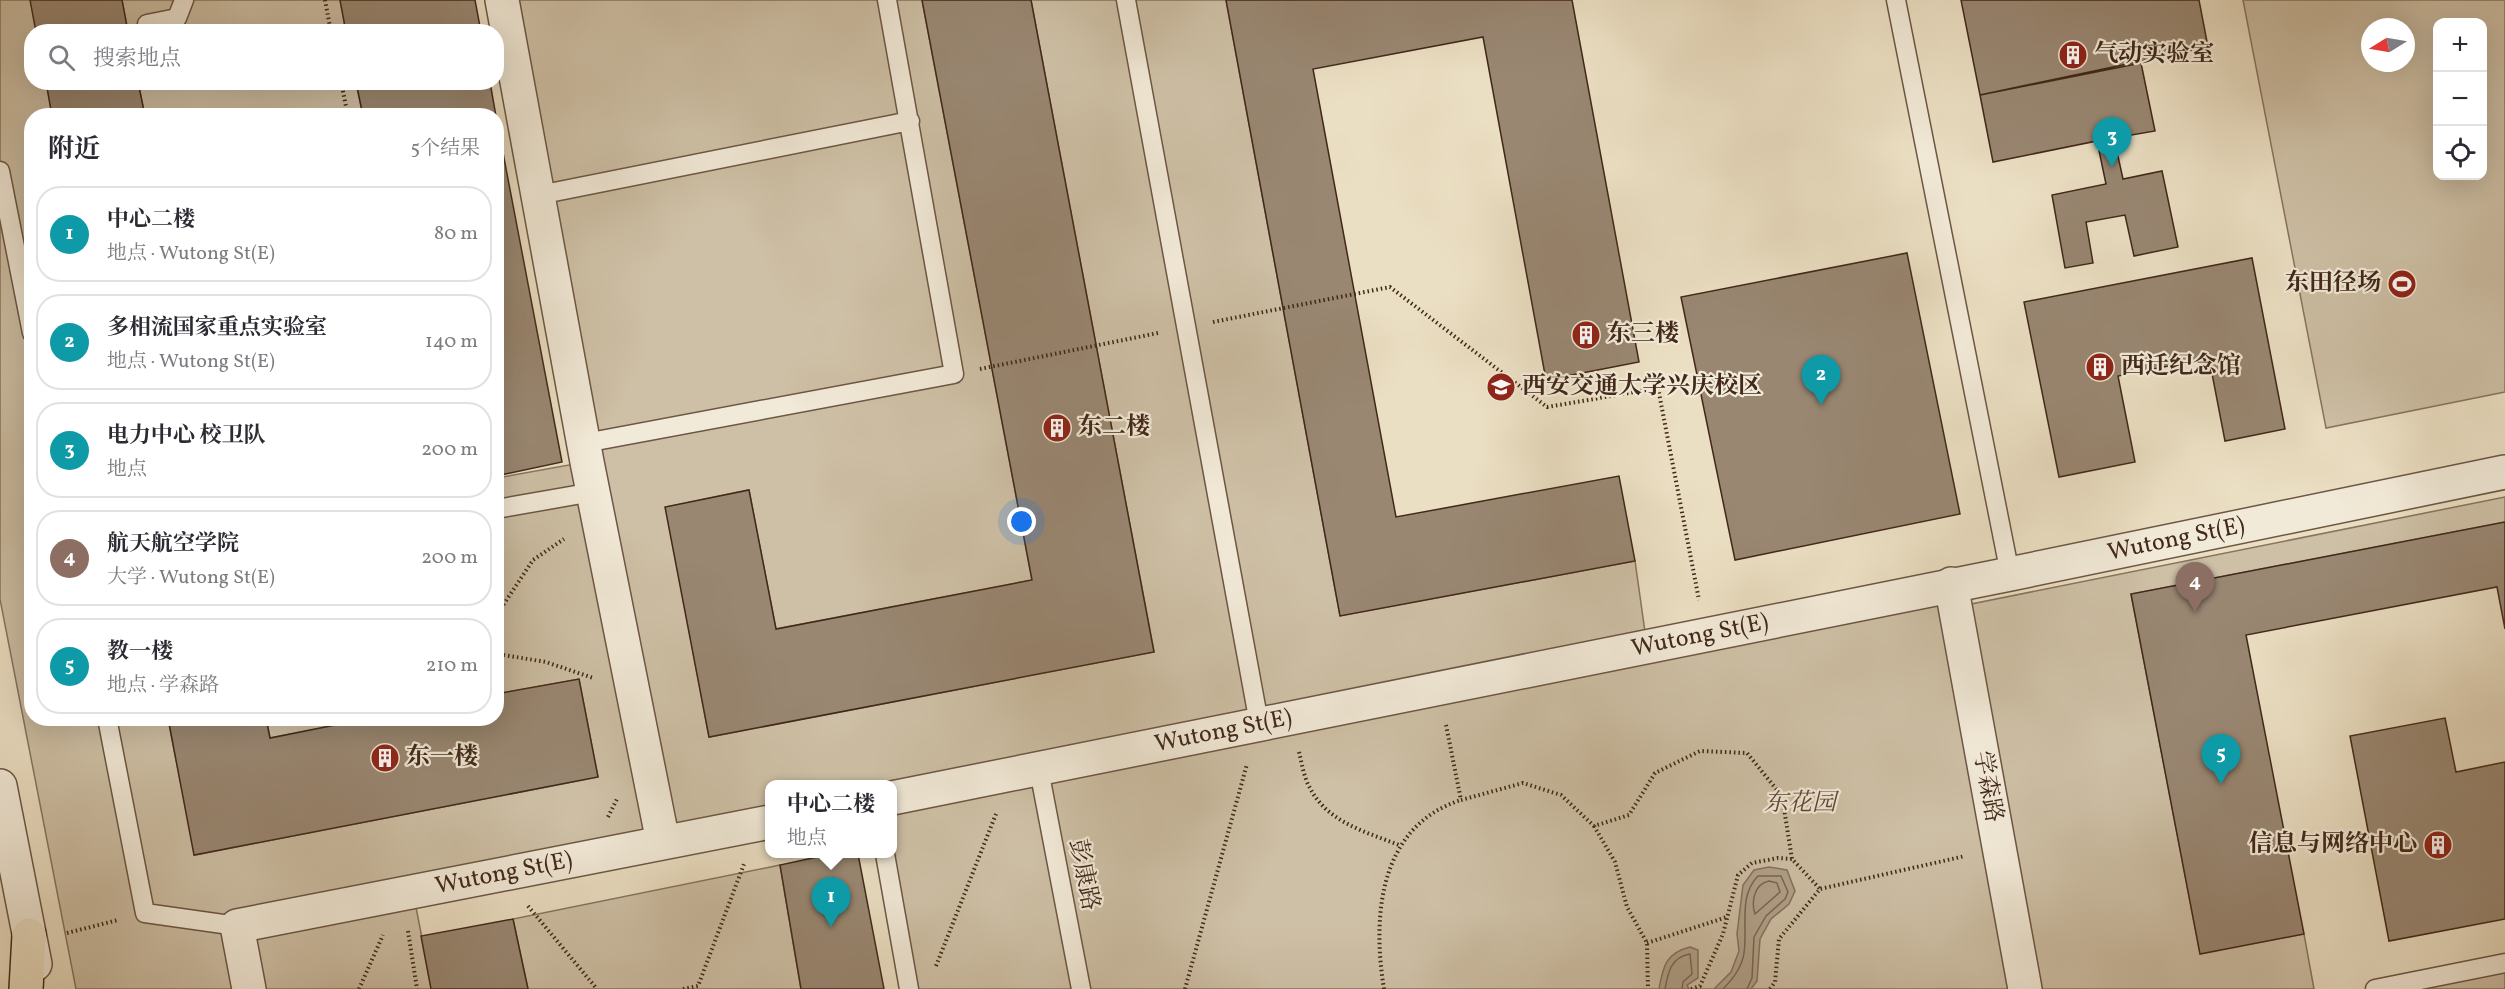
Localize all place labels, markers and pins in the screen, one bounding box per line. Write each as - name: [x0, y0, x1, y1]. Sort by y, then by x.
- place label: 气动实验室: [2094, 38, 2214, 72]
- building icon: 气动实验室: [2057, 39, 2089, 71]
- pin: 3: [2092, 118, 2132, 167]
- place label: 东田径场: [2285, 267, 2381, 301]
- sports icon: 东田径场: [2386, 268, 2418, 300]
- place label: 东三楼: [1607, 318, 1679, 352]
- building icon: 东三楼: [1570, 319, 1602, 351]
- place label: 西迁纪念馆: [2121, 350, 2241, 384]
- building icon: 西迁纪念馆: [2084, 351, 2116, 383]
- pin: 2: [1802, 356, 1840, 405]
- place label: 西安交通大学兴庆校区: [1522, 370, 1762, 404]
- school or university icon: 西安交通大学兴庆校区: [1485, 371, 1517, 403]
- place label: 东二楼: [1078, 411, 1150, 445]
- building icon: 东二楼: [1041, 412, 1073, 444]
- pin: 4: [2176, 562, 2214, 612]
- pin: 5: [2202, 734, 2240, 784]
- place label: 东一楼: [406, 741, 478, 775]
- building icon: 东一楼: [369, 742, 401, 774]
- place label: 信息与网络中心: [2249, 828, 2417, 862]
- building icon: 信息与网络中心: [2422, 829, 2454, 861]
- pin: 1: [812, 878, 850, 927]

